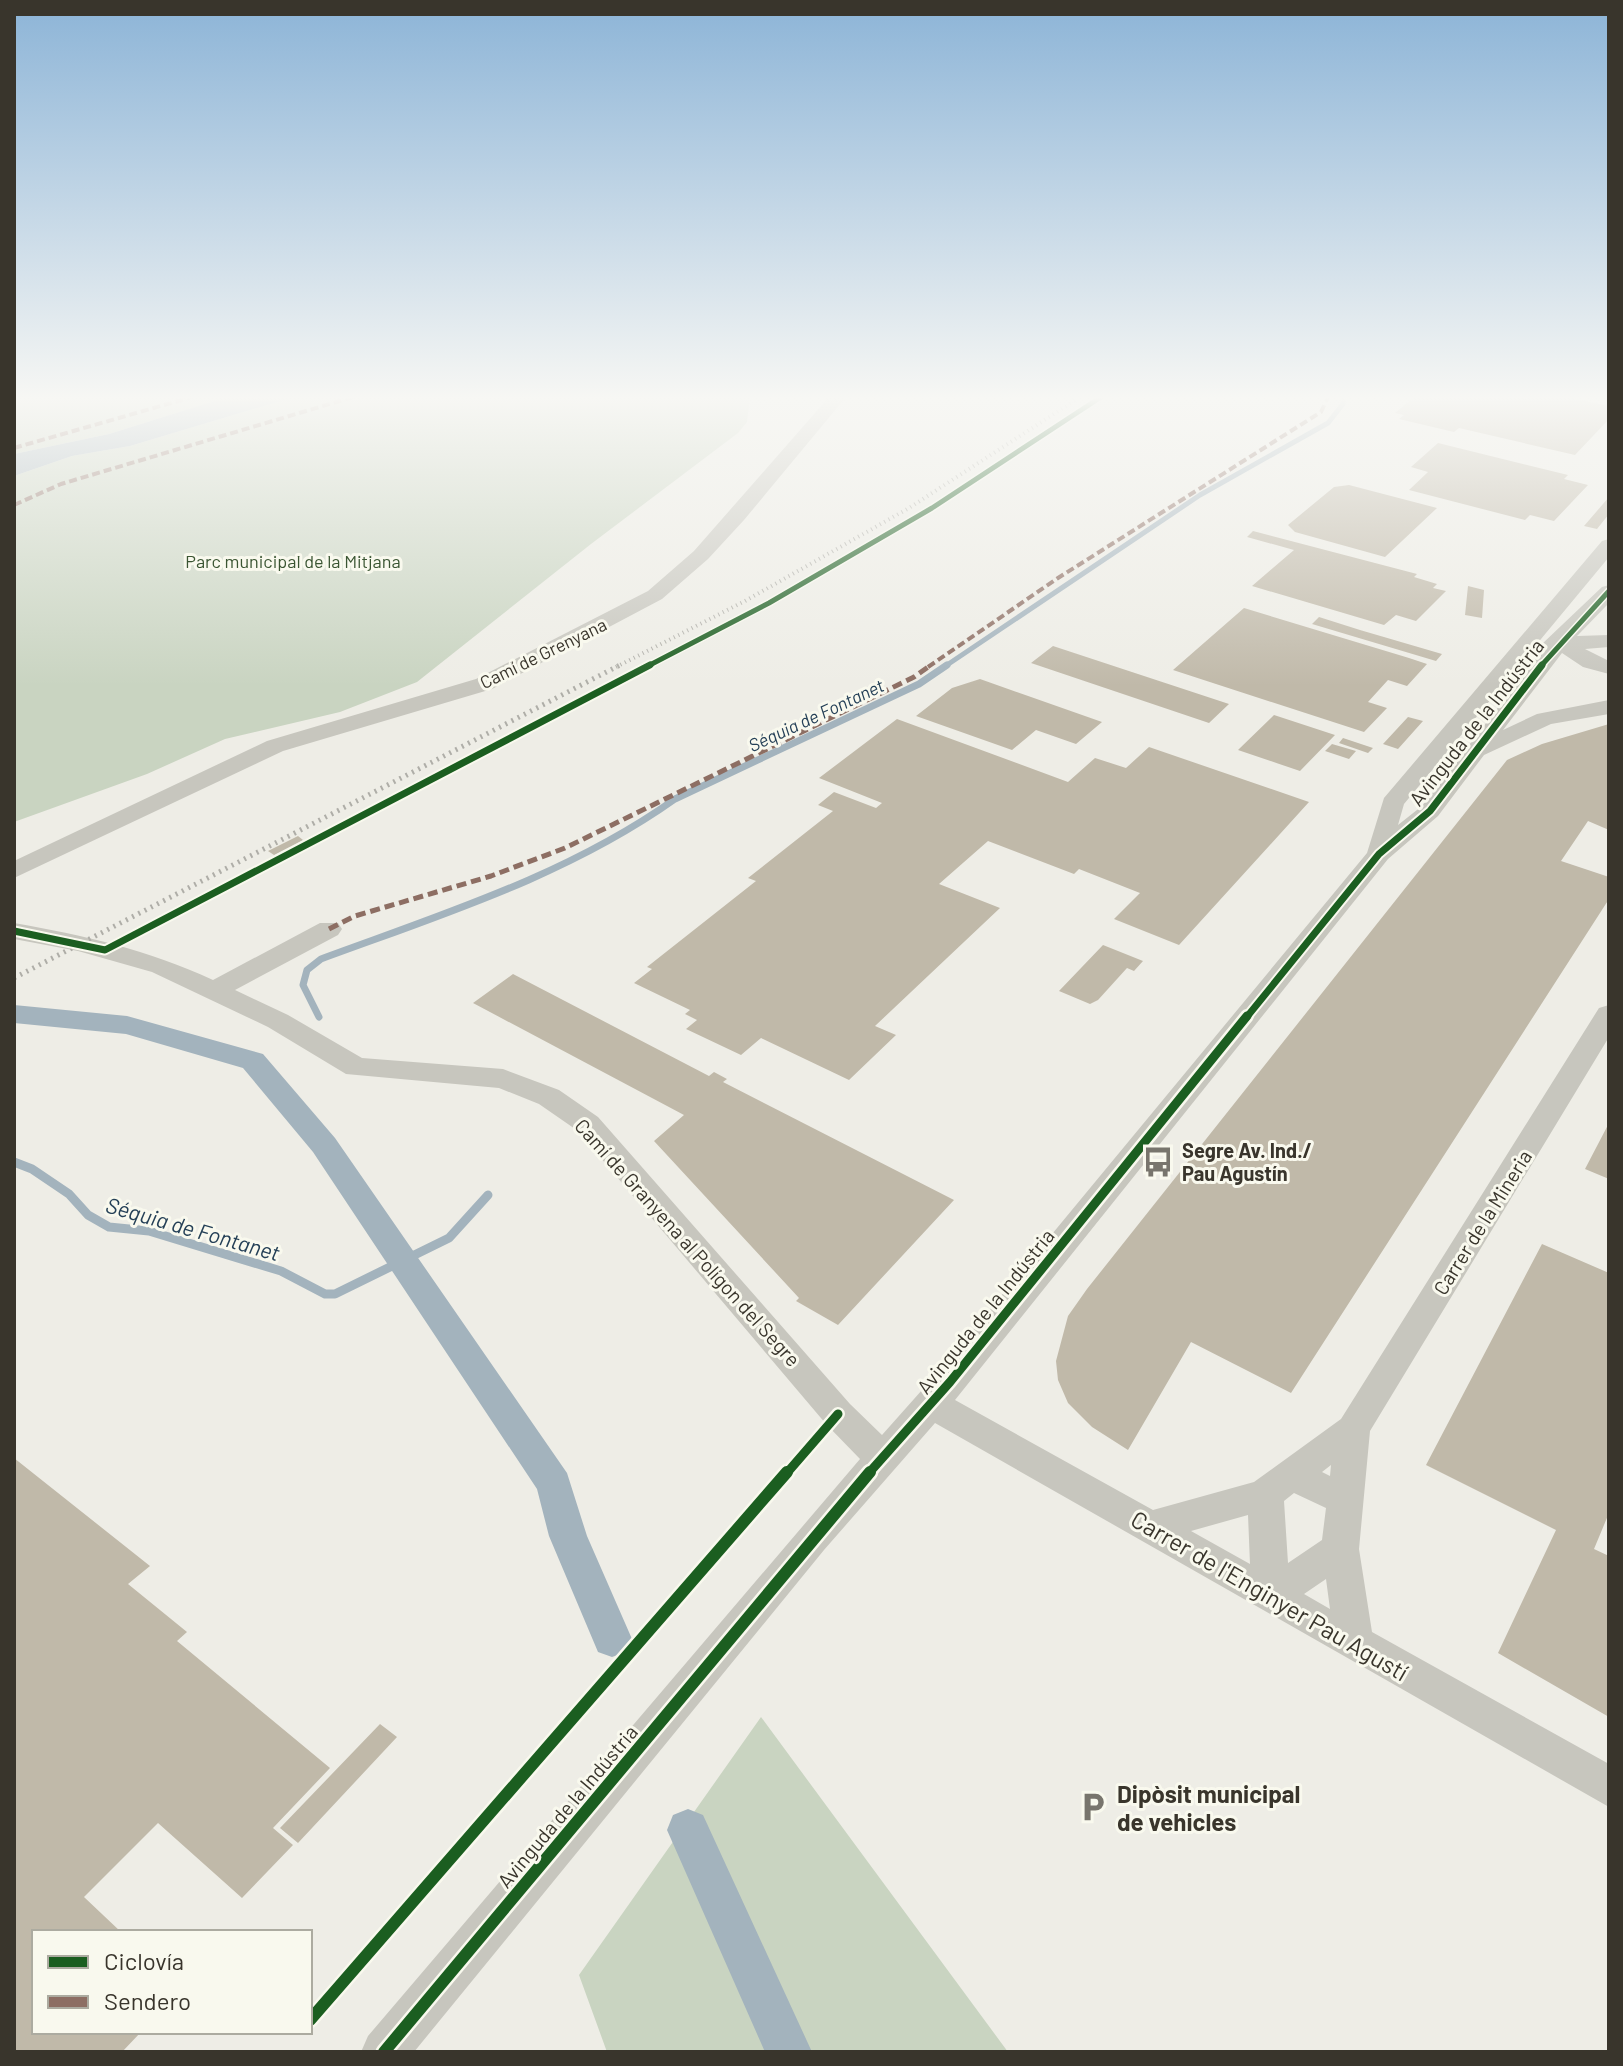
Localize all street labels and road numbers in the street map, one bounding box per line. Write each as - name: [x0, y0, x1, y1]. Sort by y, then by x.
- street label: Camí de Grenyana: [476, 613, 610, 693]
- street label: Avinguda de la Indústria: [1403, 634, 1549, 810]
- street label: Camí de Granyena al Polígon del Segre: [570, 1113, 806, 1371]
- street label: Carrer de la Mineria: [1428, 1145, 1536, 1299]
- street label: Avinguda de la Indústria: [911, 1224, 1059, 1398]
- street label: Carrer de l'Enginyer Pau Agustí: [1126, 1504, 1414, 1686]
- street label: Avinguda de la Indústria: [492, 1720, 642, 1892]

